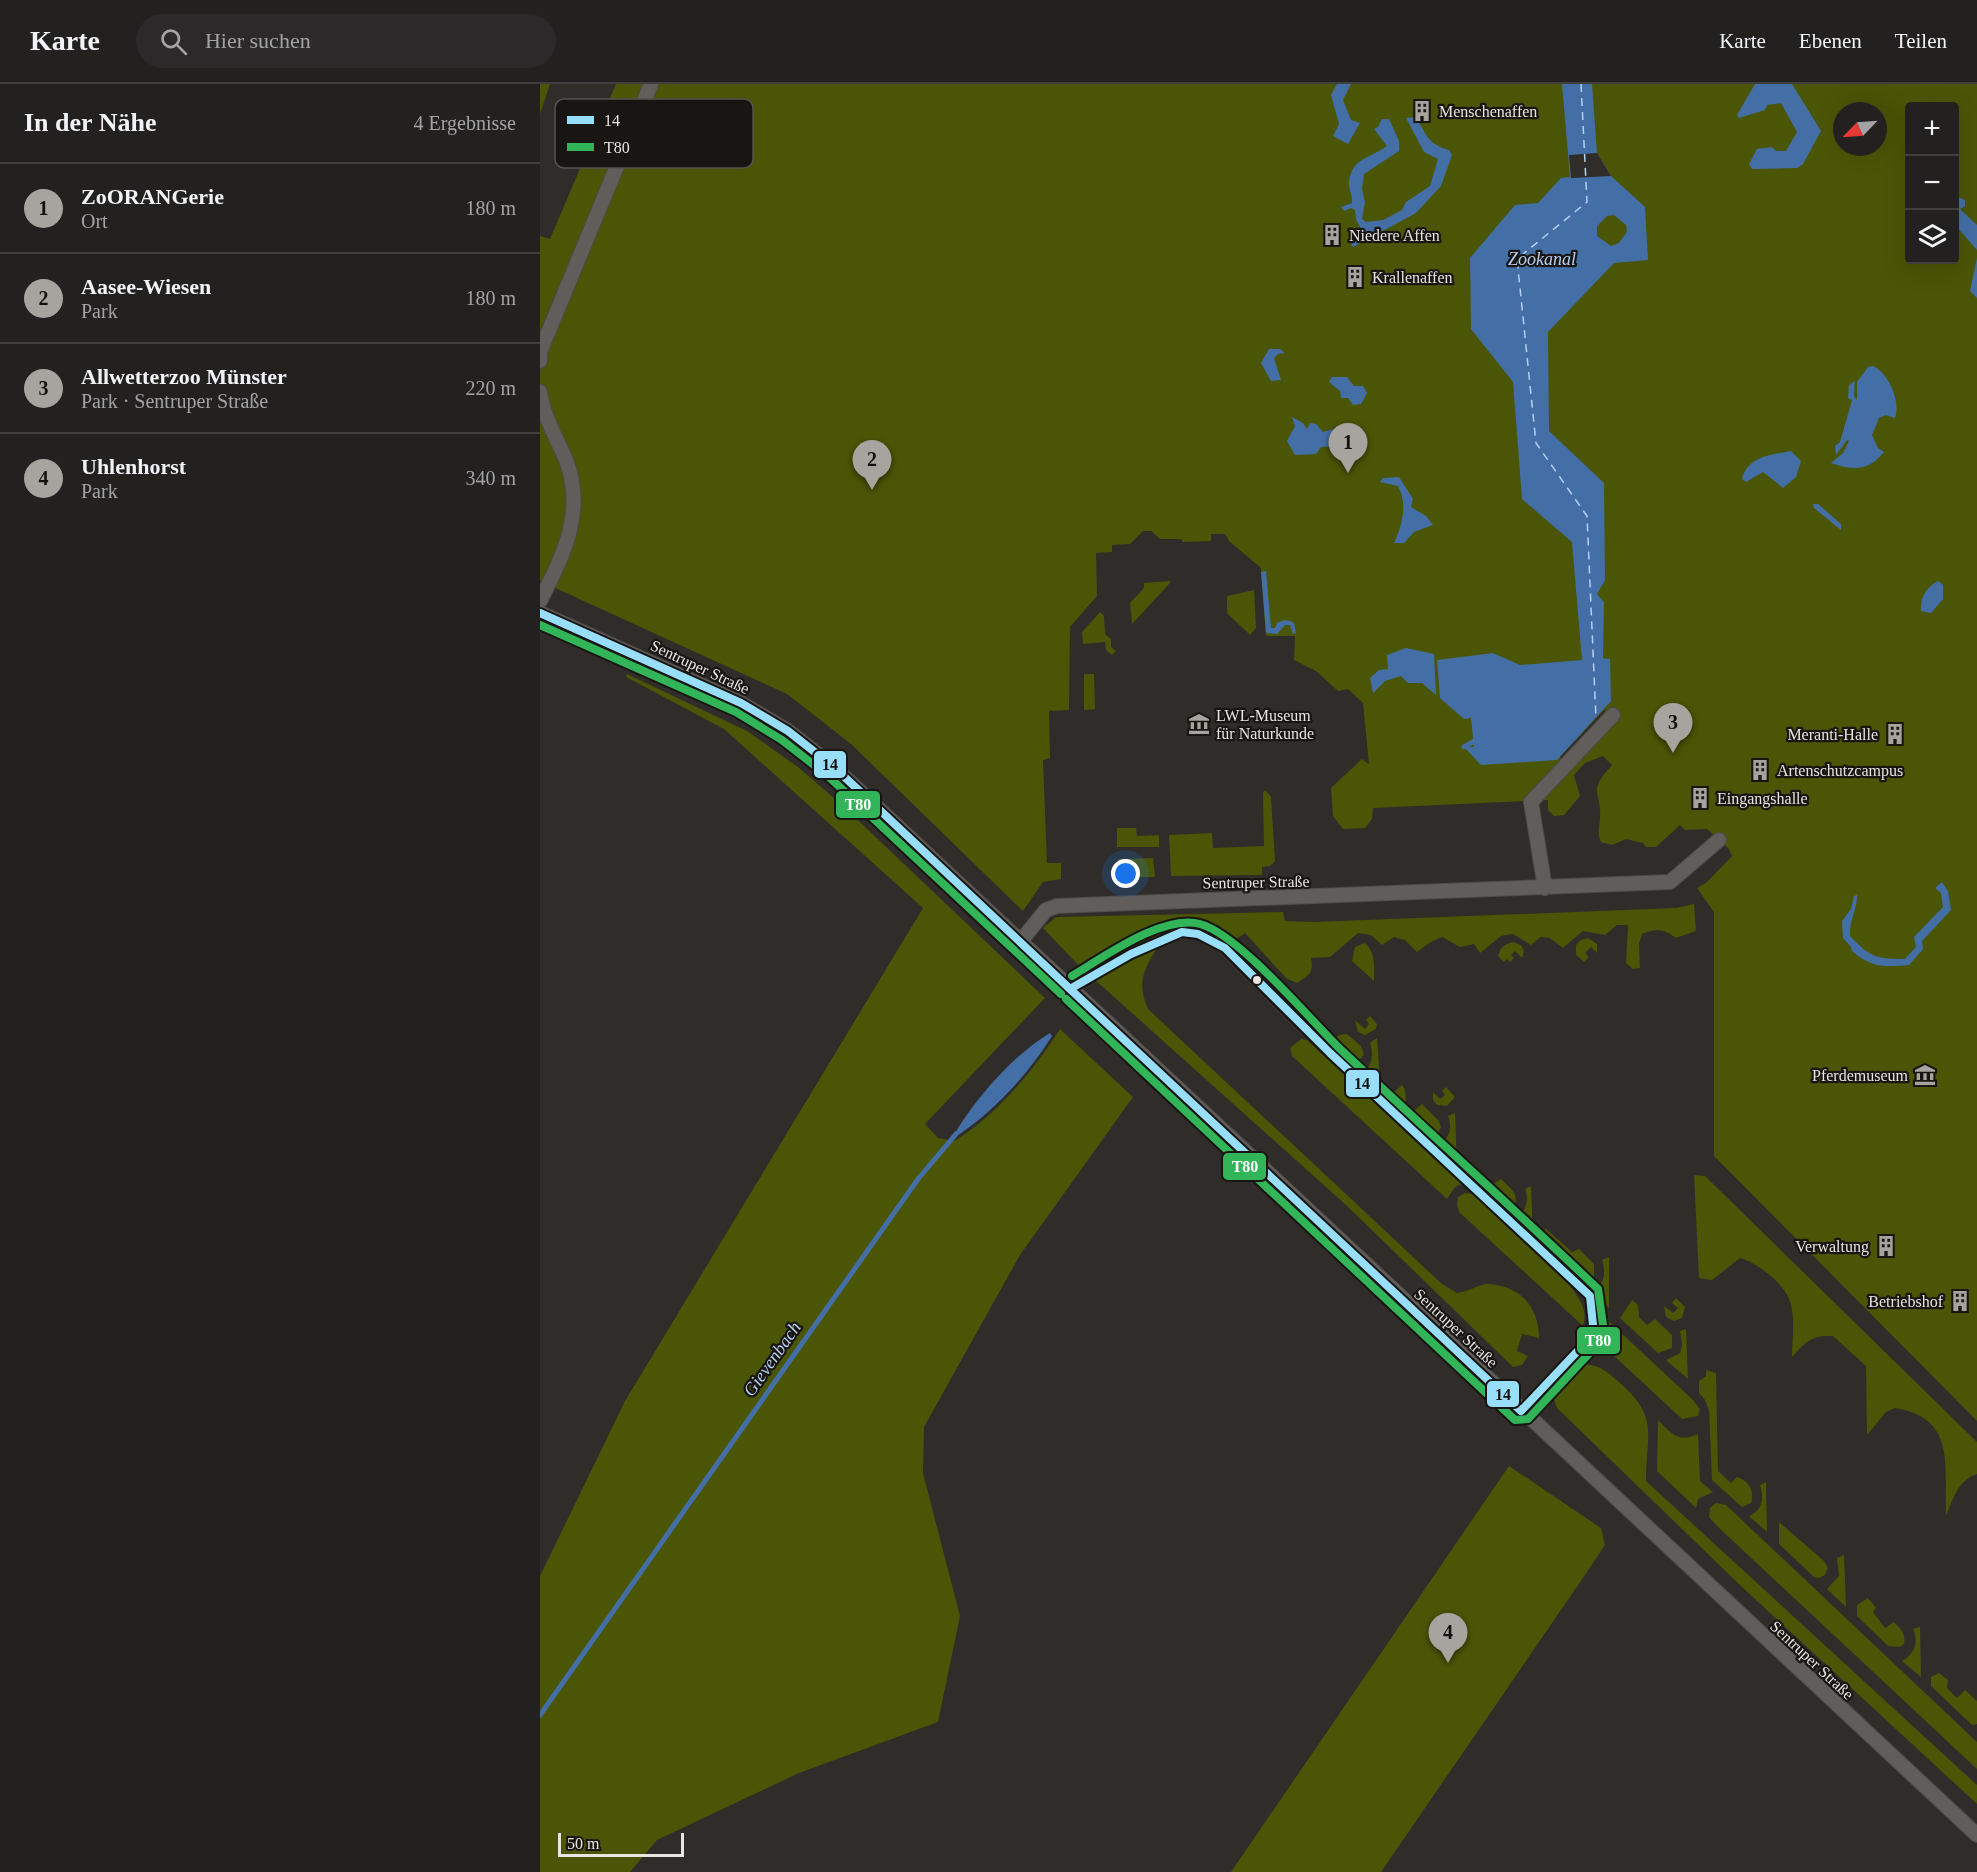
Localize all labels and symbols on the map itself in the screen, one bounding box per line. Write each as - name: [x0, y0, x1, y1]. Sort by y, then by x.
- legend: [555, 99, 753, 168]
- building icon: Menschenaffen: [1410, 99, 1434, 123]
- north arrow: [1833, 102, 1887, 156]
- place label: Menschenaffen: [1439, 103, 1537, 120]
- text: 14: [604, 112, 620, 129]
- text: T80: [604, 139, 630, 156]
- building icon: Niedere Affen: [1320, 223, 1344, 247]
- place label: Niedere Affen: [1349, 227, 1440, 244]
- water label: Zookanal: [1508, 249, 1576, 269]
- building icon: Krallenaffen: [1343, 265, 1367, 289]
- place label: Krallenaffen: [1372, 269, 1453, 286]
- pin: 1: [1328, 424, 1368, 473]
- pin: 2: [852, 440, 892, 490]
- street label: Sentruper Straße: [647, 637, 752, 698]
- pin: 3: [1654, 704, 1692, 753]
- place label: LWL-Museum für Naturkunde: [1216, 707, 1314, 742]
- museum icon: LWL-Museum für Naturkunde: [1187, 712, 1211, 736]
- building icon: Meranti-Halle: [1883, 722, 1907, 746]
- place label: Meranti-Halle: [1787, 726, 1878, 743]
- line badge: 14: [813, 750, 847, 779]
- text: 14: [822, 756, 838, 773]
- building icon: Artenschutzcampus: [1748, 758, 1772, 782]
- place label: Artenschutzcampus: [1777, 762, 1903, 780]
- building icon: Eingangshalle: [1688, 786, 1712, 810]
- line badge: T80: [835, 790, 881, 819]
- place label: Eingangshalle: [1717, 790, 1808, 808]
- text: T80: [845, 796, 871, 813]
- your location: [1111, 859, 1140, 888]
- street label: Sentruper Straße: [1202, 873, 1310, 892]
- unlabelled marker: [1251, 974, 1263, 986]
- museum icon: Pferdemuseum: [1913, 1063, 1937, 1087]
- place label: Pferdemuseum: [1812, 1067, 1909, 1084]
- line badge: 14: [1345, 1069, 1380, 1098]
- text: 14: [1354, 1075, 1370, 1092]
- line badge: T80: [1222, 1152, 1267, 1181]
- text: T80: [1232, 1158, 1258, 1175]
- building icon: Verwaltung: [1874, 1234, 1898, 1258]
- place label: Verwaltung: [1795, 1238, 1869, 1256]
- street label: Sentruper Straße: [1410, 1285, 1501, 1371]
- building icon: Betriebshof: [1948, 1289, 1972, 1313]
- place label: Betriebshof: [1868, 1293, 1944, 1310]
- water label: Gievenbach: [739, 1318, 805, 1400]
- line badge: T80: [1576, 1326, 1621, 1355]
- text: T80: [1585, 1332, 1611, 1349]
- line badge: 14: [1486, 1380, 1520, 1408]
- text: 14: [1495, 1386, 1511, 1403]
- pin: 4: [1428, 1614, 1468, 1663]
- street label: Sentruper Straße: [1766, 1617, 1857, 1703]
- scale bar: [558, 1830, 684, 1858]

